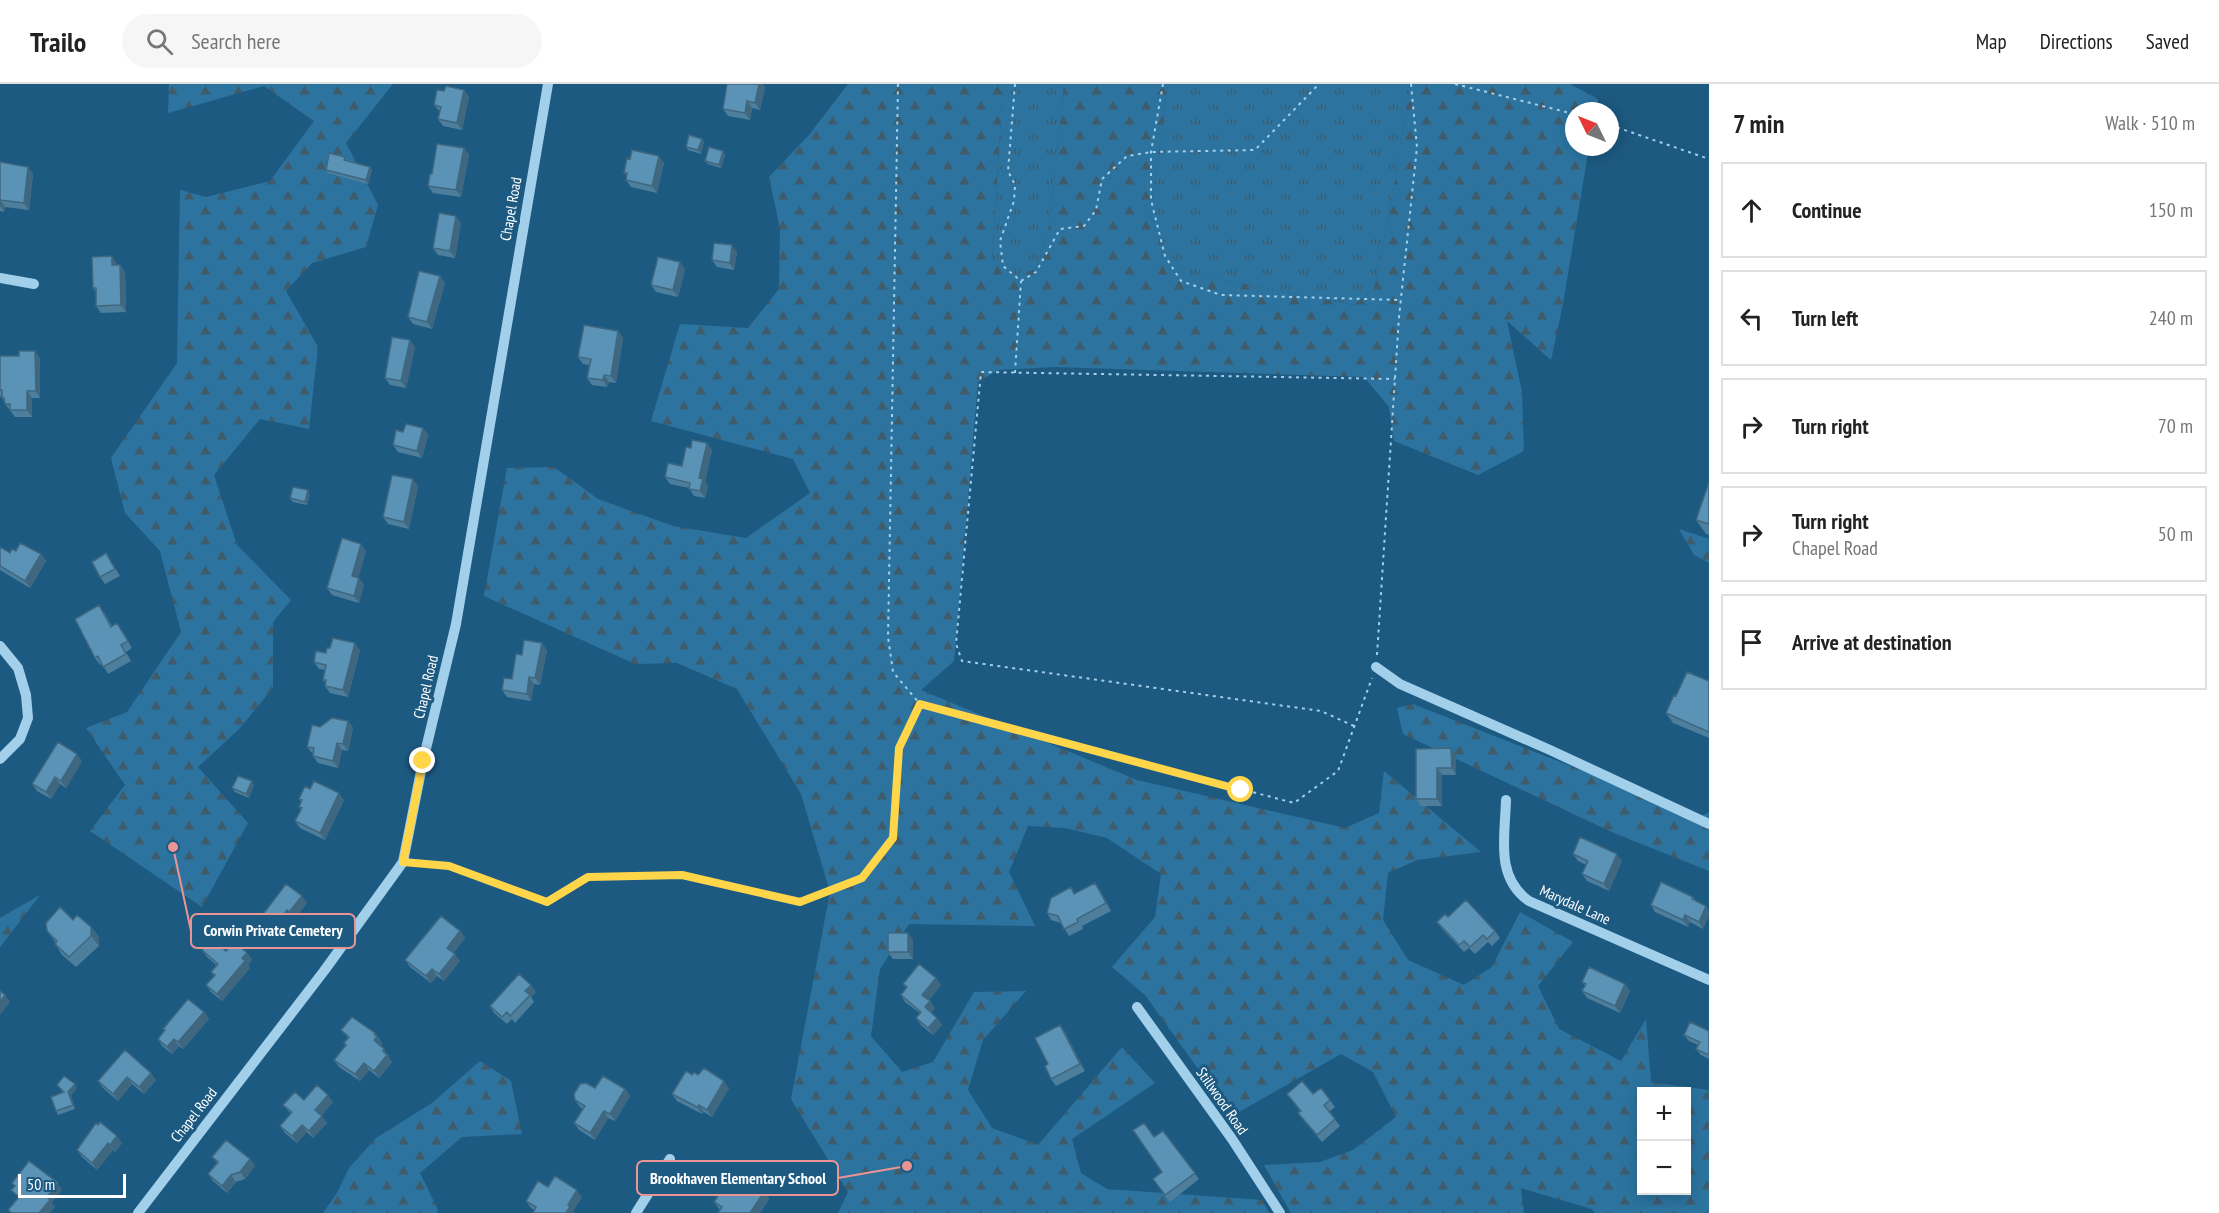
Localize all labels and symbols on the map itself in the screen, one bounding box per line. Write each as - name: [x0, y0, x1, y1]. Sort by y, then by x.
- north arrow: [1565, 102, 1619, 156]
- street label: Chapel Road: [496, 176, 525, 242]
- street label: Chapel Road: [409, 653, 442, 720]
- route end: [409, 747, 435, 773]
- route start: [1227, 776, 1253, 802]
- street label: Marydale Lane: [1537, 881, 1614, 929]
- callout: Corwin Private Cemetery: [191, 914, 355, 948]
- text: Corwin Private Cemetery: [203, 920, 343, 940]
- street label: Stillwood Road: [1192, 1063, 1252, 1138]
- street label: Chapel Road: [166, 1083, 221, 1146]
- callout: Brookhaven Elementary School: [637, 1161, 838, 1195]
- text: Brookhaven Elementary School: [650, 1168, 826, 1188]
- scale bar: [18, 1171, 126, 1198]

